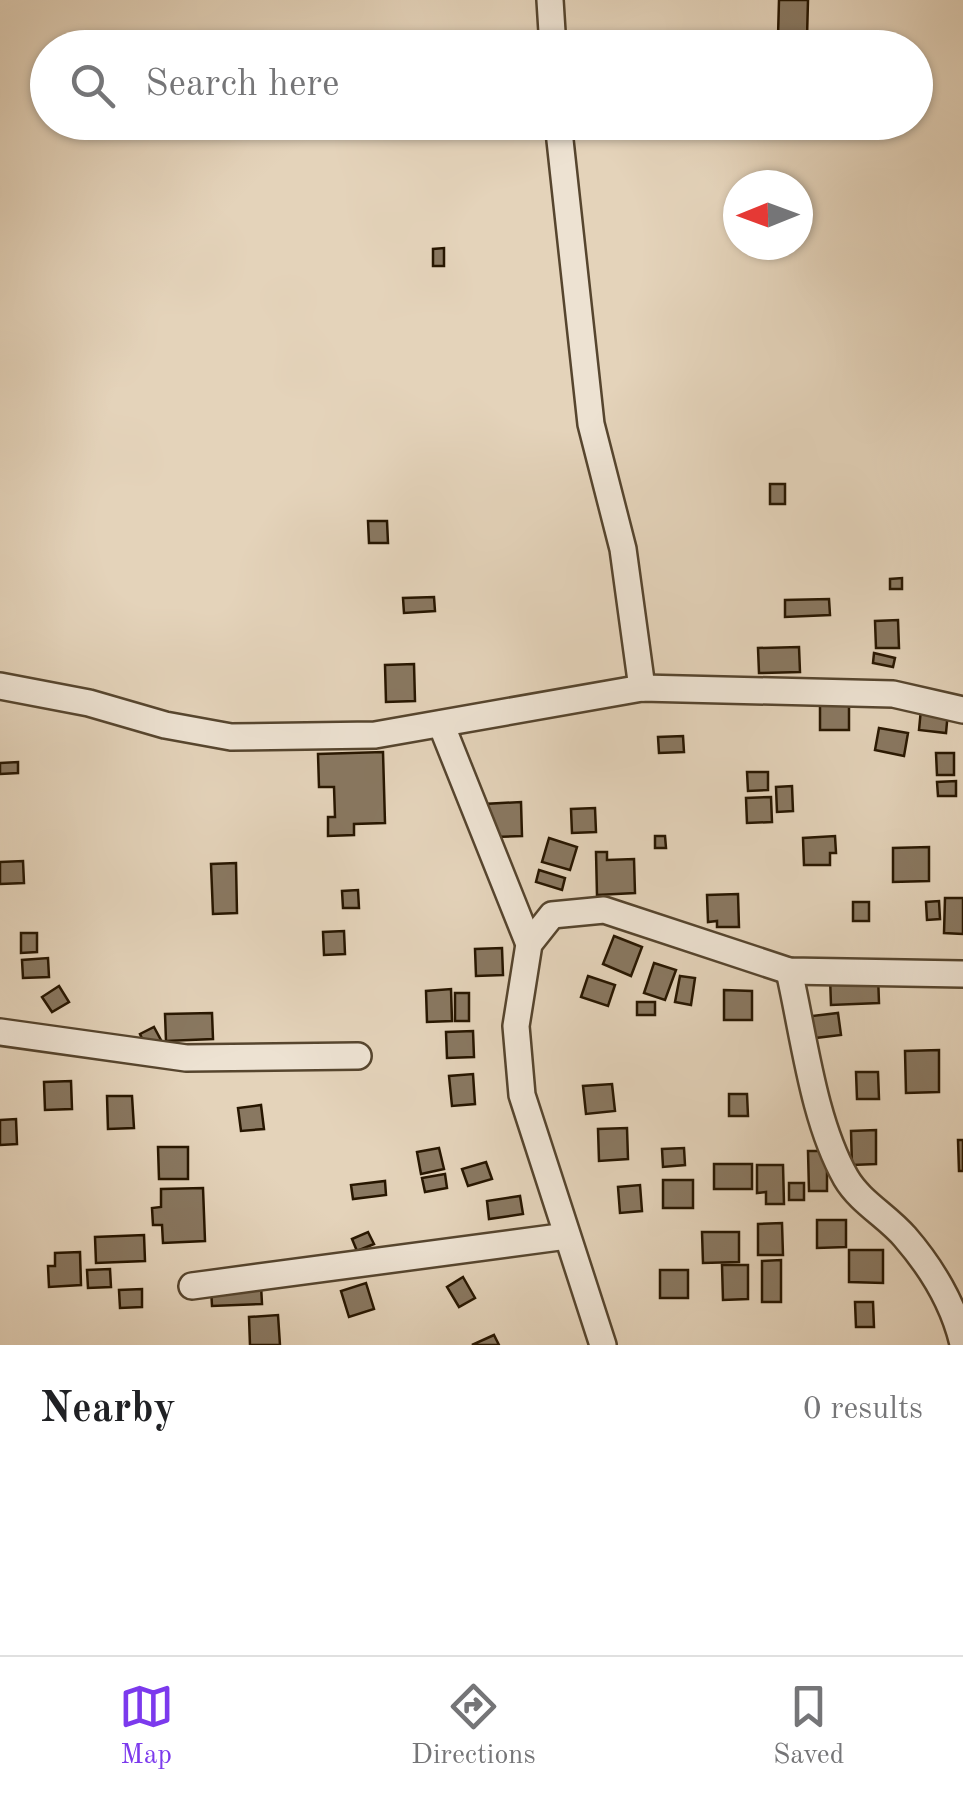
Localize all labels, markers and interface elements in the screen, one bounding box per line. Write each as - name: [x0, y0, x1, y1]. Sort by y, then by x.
- search box: [30, 30, 933, 140]
- icon: search: [65, 58, 120, 113]
- text: Search here: [145, 66, 340, 104]
- north arrow: [723, 170, 813, 260]
- text: Nearby: [40, 1389, 176, 1431]
- text: 0 results: [803, 1394, 923, 1426]
- tab: Map: [119, 1679, 174, 1774]
- tab: Directions: [411, 1679, 536, 1774]
- tab: Saved: [773, 1679, 844, 1774]

